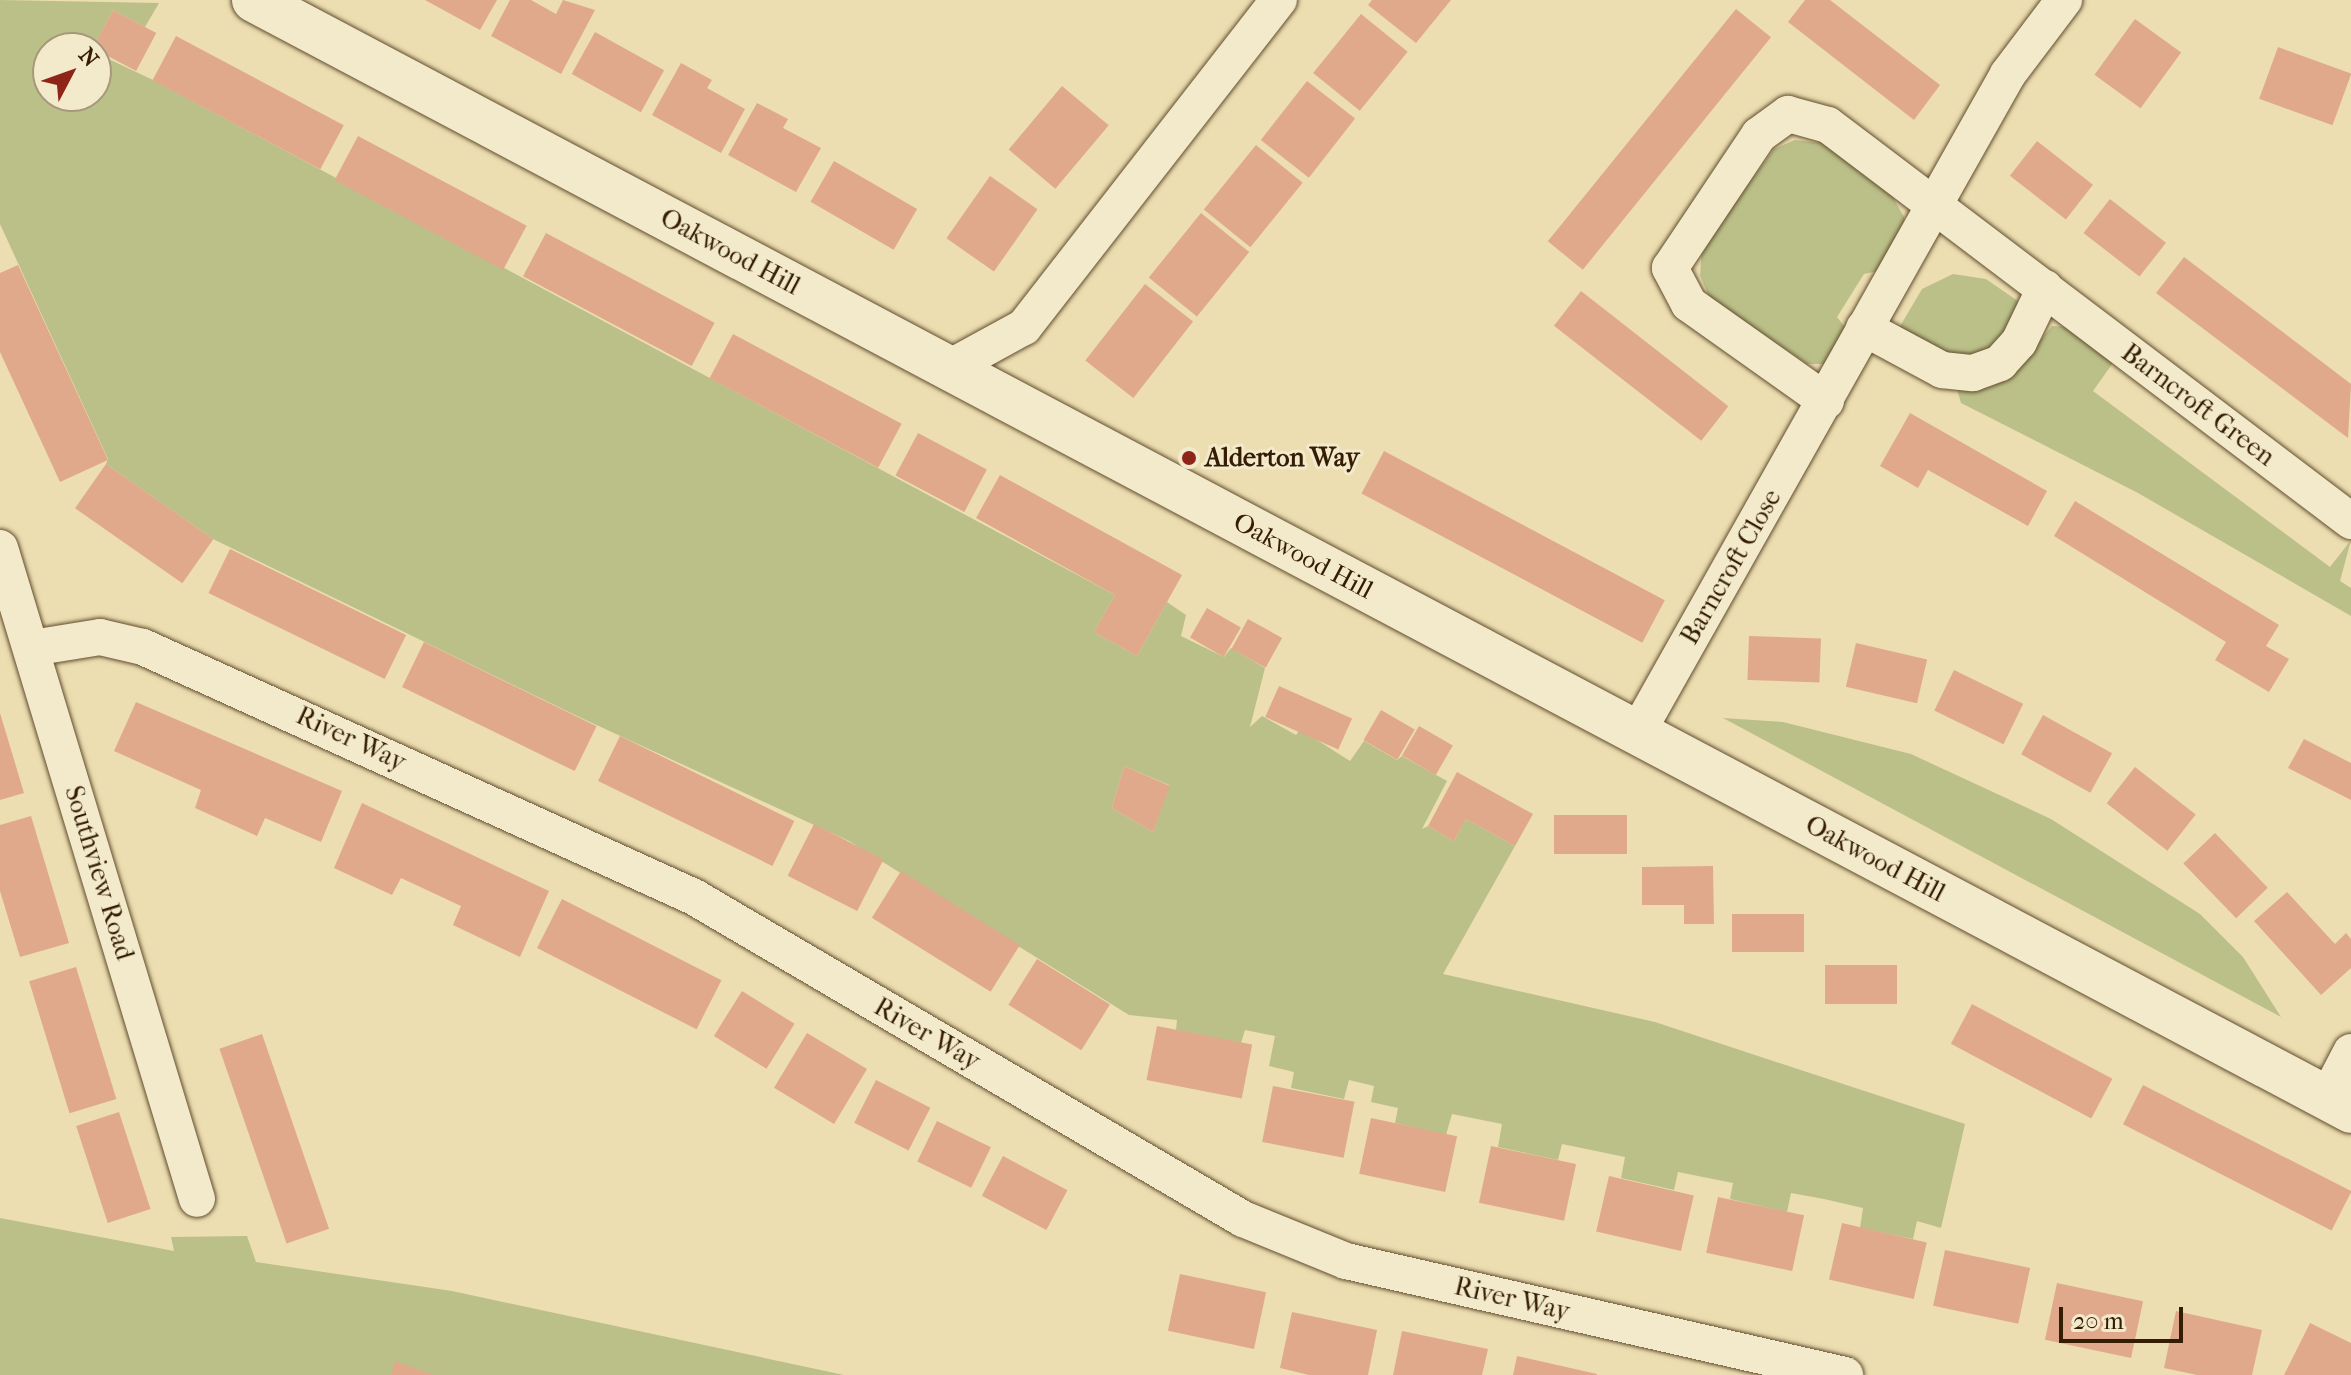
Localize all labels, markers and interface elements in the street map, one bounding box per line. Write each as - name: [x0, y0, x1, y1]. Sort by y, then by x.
- north arrow: [32, 32, 112, 112]
- text: N: [73, 43, 104, 72]
- street label: Oakwood Hill: [655, 202, 805, 302]
- street label: Barncroft Green: [2115, 337, 2281, 473]
- place label: Alderton Way: [1205, 442, 1359, 474]
- marker: Alderton Way: [1180, 449, 1198, 467]
- street label: Barncroft Close: [1674, 484, 1788, 650]
- street label: Oakwood Hill: [1228, 506, 1378, 606]
- street label: River Way: [291, 700, 411, 778]
- street label: Southview Road: [58, 782, 140, 964]
- street label: Oakwood Hill: [1800, 809, 1950, 909]
- street label: River Way: [868, 991, 986, 1077]
- street label: River Way: [1451, 1271, 1573, 1327]
- scale bar: [2063, 1291, 2187, 1341]
- text: 20 m: [2073, 1307, 2124, 1335]

